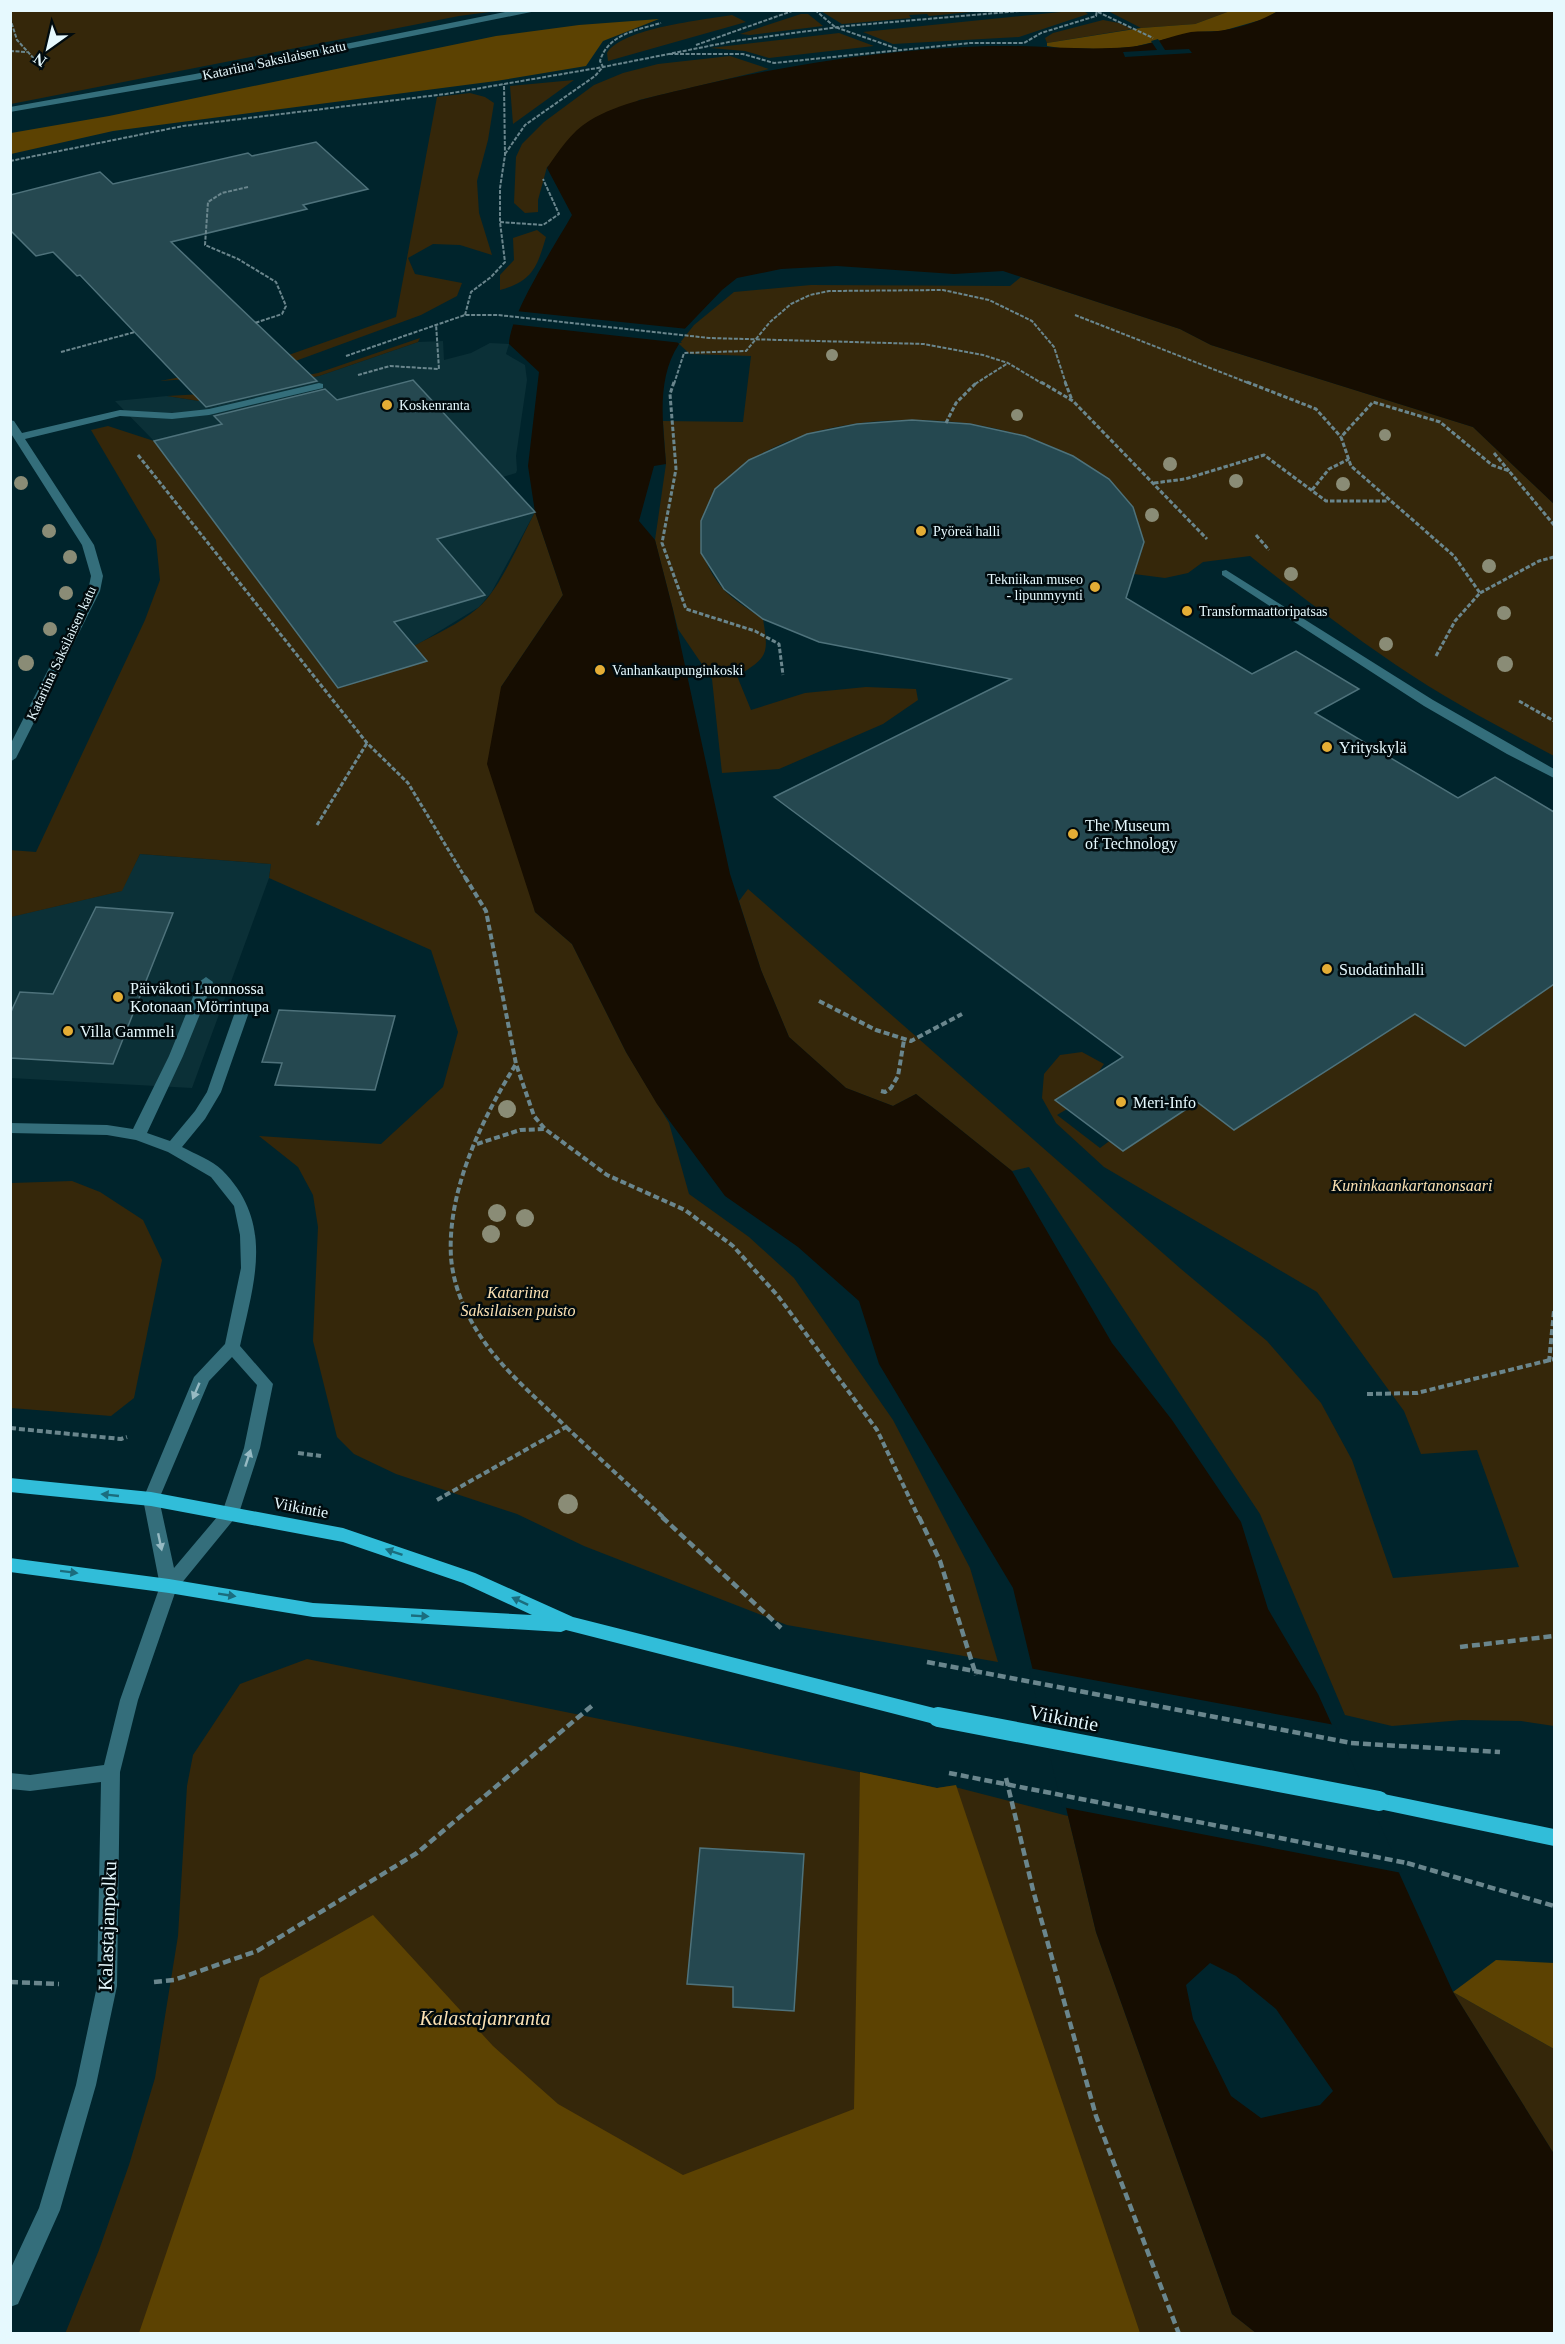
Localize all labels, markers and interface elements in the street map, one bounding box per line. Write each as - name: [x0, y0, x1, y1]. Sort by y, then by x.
- north arrow: [18, 18, 78, 78]
- street label: Katariina Saksilaisen katu: [201, 38, 347, 83]
- text: N: [30, 49, 49, 70]
- marker: Koskenranta: [380, 398, 394, 412]
- place label: Koskenranta: [399, 398, 471, 413]
- marker: Pyöreä halli: [914, 524, 928, 538]
- place label: Pyöreä halli: [933, 524, 1000, 539]
- place label: Tekniikan museo - lipunmyynti: [987, 572, 1083, 603]
- marker: Tekniikan museo - lipunmyynti: [1088, 580, 1102, 594]
- street label: Katariina Saksilaisen katu: [24, 584, 99, 723]
- marker: Transformaattoripatsas: [1180, 604, 1194, 618]
- place label: Transformaattoripatsas: [1199, 604, 1328, 619]
- marker: Vanhankaupunginkoski: [593, 663, 607, 677]
- place label: Vanhankaupunginkoski: [612, 663, 744, 678]
- place label: Yrityskylä: [1339, 739, 1407, 757]
- marker: Yrityskylä: [1320, 740, 1334, 754]
- place label: The Museum of Technology: [1085, 817, 1177, 853]
- marker: The Museum of Technology: [1066, 827, 1080, 841]
- place label: Suodatinhalli: [1339, 961, 1425, 978]
- marker: Suodatinhalli: [1320, 962, 1334, 976]
- place label: Päiväkoti Luonnossa Kotonaan Mörrintupa: [130, 980, 269, 1016]
- marker: Päiväkoti Luonnossa Kotonaan Mörrintupa: [111, 990, 125, 1004]
- place label: Villa Gammeli: [80, 1023, 175, 1040]
- marker: Villa Gammeli: [61, 1024, 75, 1038]
- place label: Meri-Info: [1133, 1094, 1196, 1111]
- marker: Meri-Info: [1114, 1095, 1128, 1109]
- park label: Kuninkaankartanonsaari: [1331, 1177, 1492, 1194]
- park label: Katariina Saksilaisen puisto: [460, 1284, 576, 1320]
- one-way arrow: [191, 1383, 201, 1401]
- one-way arrow: [244, 1449, 254, 1467]
- one-way arrow: [100, 1490, 119, 1500]
- street label: Viikintie: [272, 1494, 330, 1521]
- one-way arrow: [156, 1533, 165, 1552]
- one-way arrow: [385, 1547, 403, 1557]
- one-way arrow: [59, 1567, 78, 1576]
- one-way arrow: [217, 1591, 236, 1600]
- one-way arrow: [511, 1597, 528, 1606]
- one-way arrow: [411, 1611, 430, 1620]
- street label: Viikintie: [1028, 1701, 1101, 1735]
- street label: Kalastajanpolku: [94, 1861, 121, 1991]
- park label: Kalastajanranta: [418, 2007, 551, 2030]

